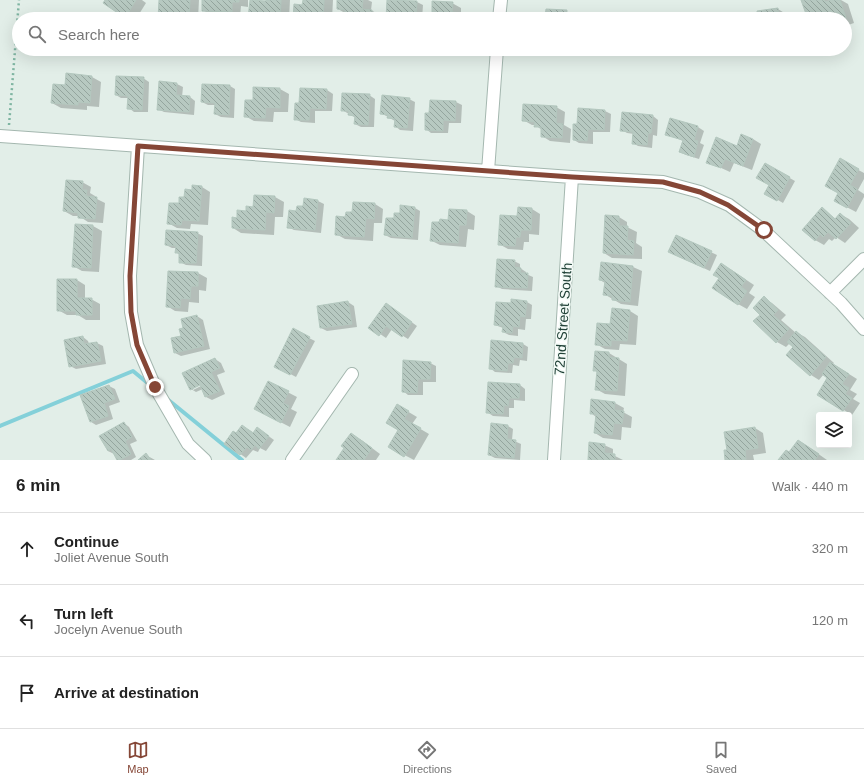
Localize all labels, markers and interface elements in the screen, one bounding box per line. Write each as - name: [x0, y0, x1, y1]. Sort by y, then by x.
- search box: [12, 12, 852, 56]
- icon: search: [26, 23, 48, 45]
- text: Search here: [58, 26, 140, 43]
- route start: [755, 221, 773, 239]
- street label: 72nd Street South: [551, 262, 575, 376]
- route end: [146, 378, 164, 396]
- map controls: [816, 412, 852, 448]
- button: layers: [816, 412, 852, 448]
- text: 6 min: [16, 476, 60, 495]
- text: Walk · 440 m: [772, 479, 848, 494]
- text: Continue: [54, 533, 119, 550]
- icon: ahead: [16, 538, 38, 560]
- text: 320 m: [812, 541, 848, 556]
- text: Joliet Avenue South: [54, 550, 169, 565]
- text: Turn left: [54, 605, 113, 622]
- icon: left: [16, 610, 38, 632]
- text: 120 m: [812, 613, 848, 628]
- text: Jocelyn Avenue South: [54, 622, 182, 637]
- icon: arrive: [16, 682, 38, 704]
- text: Arrive at destination: [54, 684, 199, 701]
- tab: Map: [127, 739, 149, 775]
- tab: Directions: [403, 739, 452, 775]
- tab: Saved: [706, 739, 737, 775]

